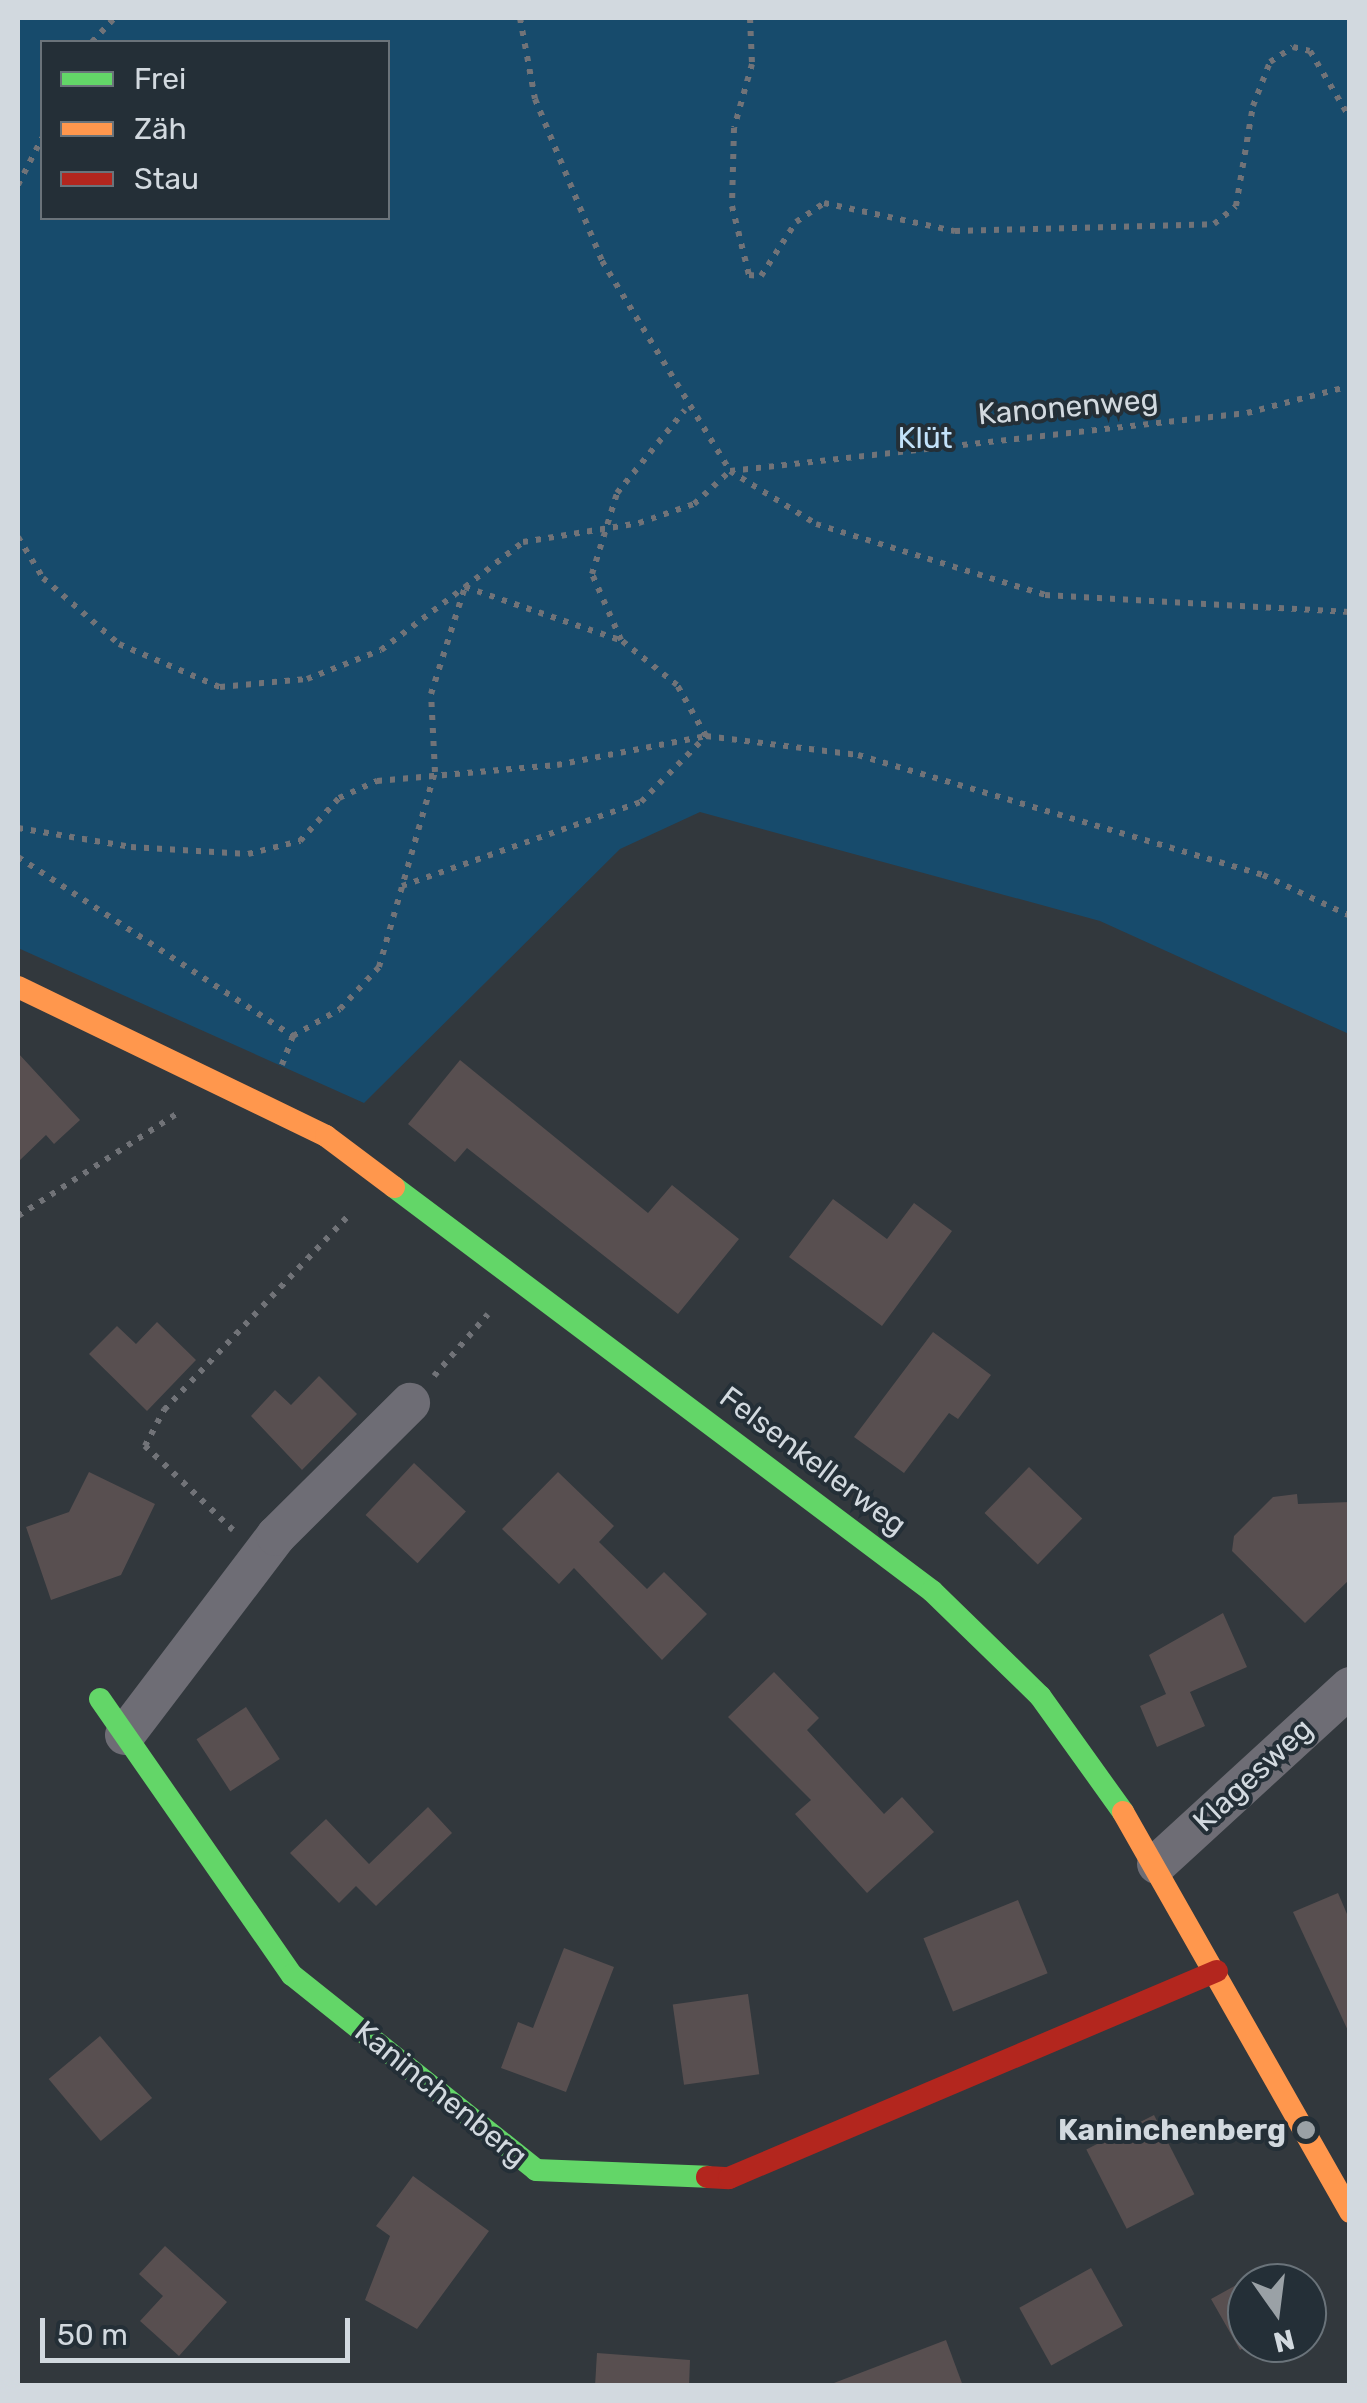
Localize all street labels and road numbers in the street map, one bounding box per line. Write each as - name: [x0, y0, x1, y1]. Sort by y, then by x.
- street label: Kanonenweg: [976, 381, 1160, 433]
- street label: Felsenkellerweg: [713, 1379, 913, 1543]
- street label: Klagesweg: [1186, 1711, 1320, 1839]
- street label: Kaninchenberg: [348, 2013, 534, 2175]

